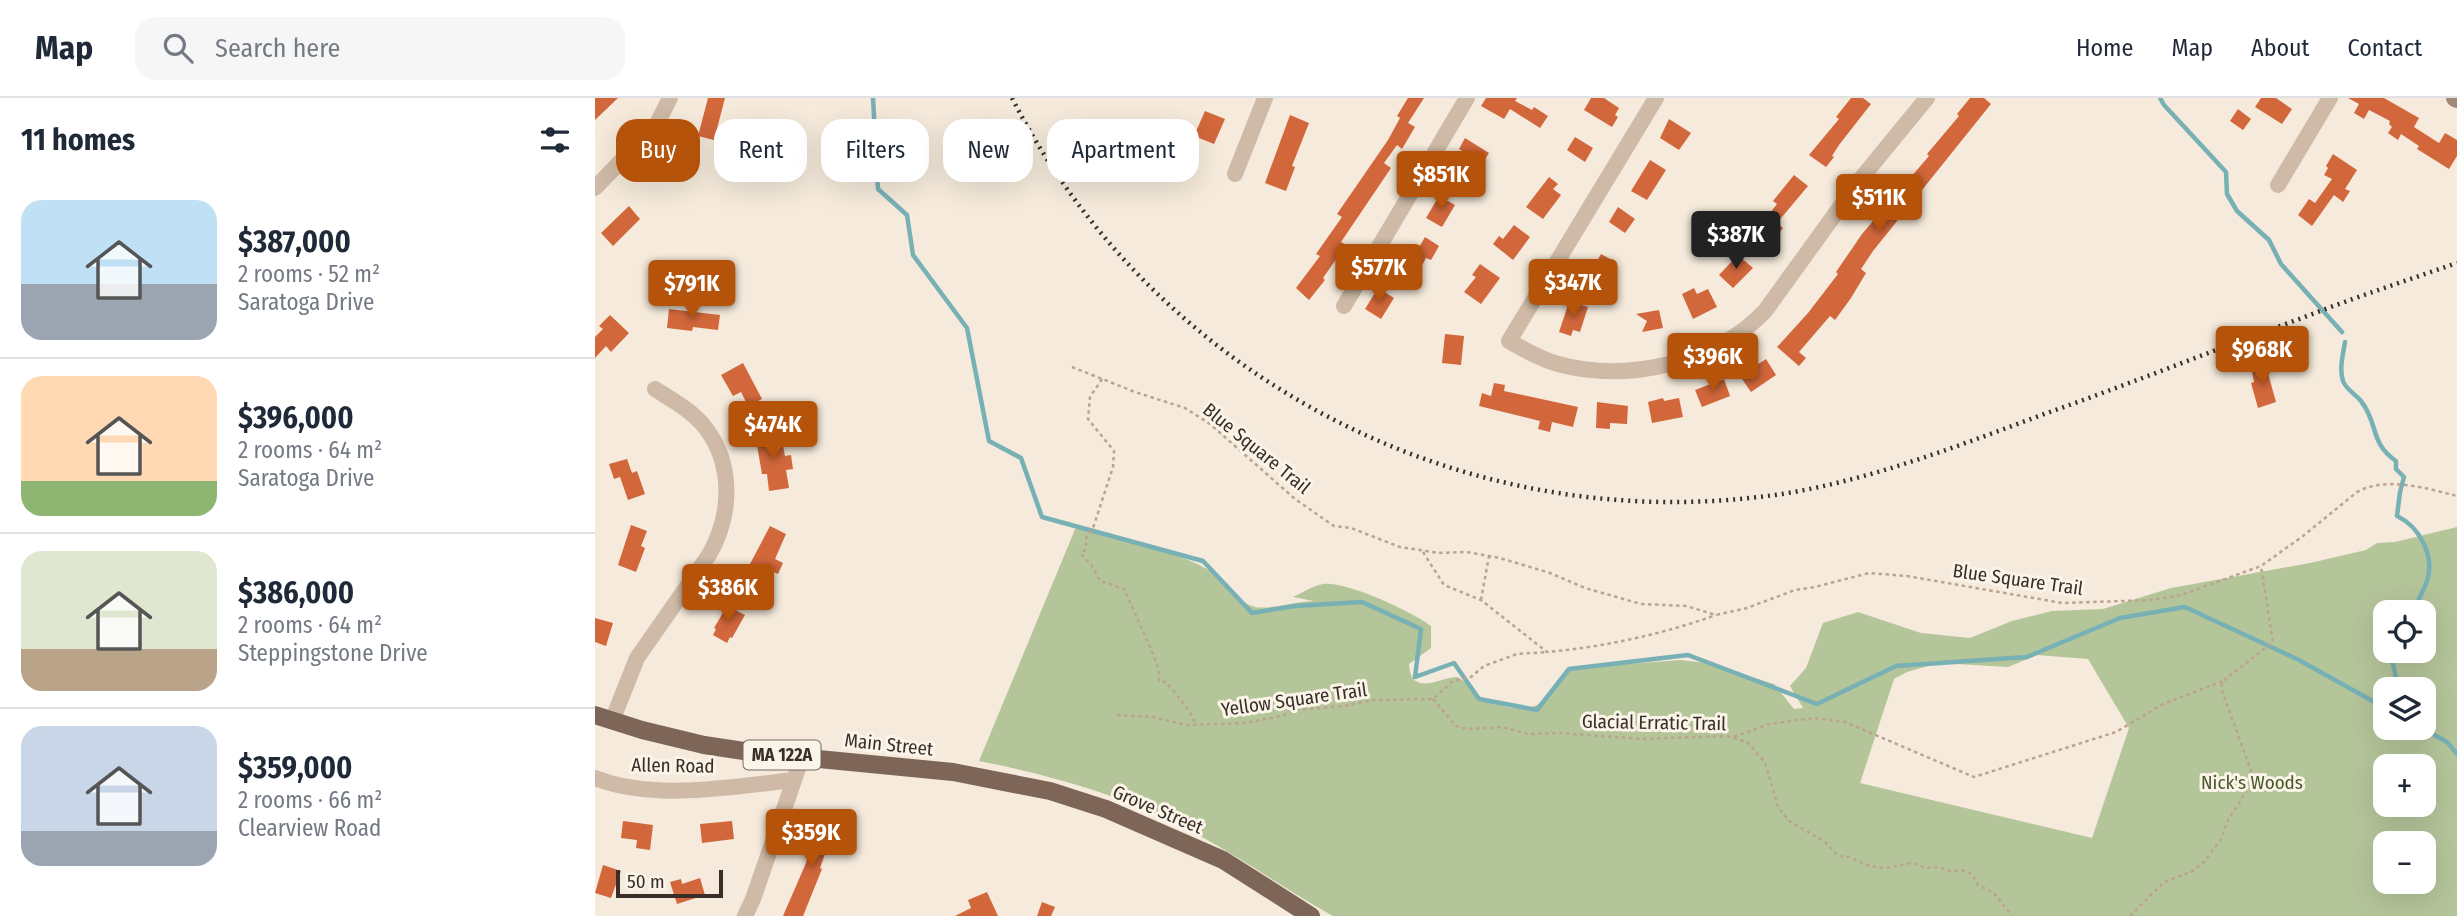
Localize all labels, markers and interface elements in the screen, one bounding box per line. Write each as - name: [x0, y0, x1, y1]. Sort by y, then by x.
- search box: [135, 17, 625, 80]
- text: Map: [35, 28, 93, 68]
- icon: search: [159, 29, 197, 67]
- text: Search here: [215, 33, 340, 64]
- text: Home: [2076, 34, 2133, 62]
- text: Map: [2171, 34, 2213, 62]
- text: About: [2251, 34, 2309, 62]
- text: Contact: [2347, 34, 2422, 62]
- chip: Buy: [616, 119, 700, 182]
- chip: Rent: [714, 119, 807, 182]
- chip: Filters: [821, 119, 929, 182]
- chip: New: [943, 119, 1033, 182]
- chip: Apartment: [1047, 119, 1199, 182]
- icon: filters: [536, 121, 574, 159]
- text: 11 homes: [21, 122, 135, 158]
- pin: $851K: [1392, 152, 1490, 211]
- text: $851K: [1413, 160, 1469, 188]
- pin: $511K: [1830, 174, 1928, 234]
- text: $511K: [1852, 183, 1906, 211]
- pin: $387K: [1687, 212, 1785, 271]
- text: $387K: [1707, 220, 1765, 248]
- text: $387,000: [238, 224, 351, 260]
- icon: home: [77, 228, 161, 312]
- pin: $577K: [1330, 244, 1428, 304]
- text: $577K: [1351, 253, 1407, 281]
- text: 2 rooms · 52 m²: [238, 260, 380, 288]
- pin: $791K: [643, 260, 741, 320]
- pin: $347K: [1524, 260, 1622, 319]
- text: $347K: [1545, 268, 1601, 296]
- text: $791K: [664, 269, 720, 297]
- text: Saratoga Drive: [238, 288, 374, 316]
- pin: $968K: [2213, 327, 2311, 386]
- pin: $396K: [1664, 334, 1762, 393]
- text: $968K: [2232, 335, 2292, 363]
- text: $396K: [1683, 342, 1743, 370]
- street label: Blue Square Trail: [1198, 398, 1315, 499]
- text: $396,000: [238, 400, 354, 436]
- pin: $474K: [724, 402, 822, 461]
- icon: home: [77, 404, 161, 488]
- text: $474K: [744, 410, 802, 438]
- text: 2 rooms · 64 m²: [238, 436, 382, 464]
- text: Saratoga Drive: [238, 464, 374, 492]
- street label: Blue Square Trail: [1951, 559, 2085, 600]
- pin: $386K: [679, 564, 777, 624]
- text: $386K: [698, 573, 758, 601]
- text: $386,000: [238, 575, 354, 611]
- icon: home: [77, 579, 161, 663]
- map controls: [2373, 600, 2436, 894]
- button: locate: [2373, 600, 2436, 663]
- text: 2 rooms · 64 m²: [238, 611, 382, 639]
- text: Steppingstone Drive: [238, 639, 428, 667]
- button: layers: [2373, 677, 2436, 740]
- street label: Yellow Square Trail: [1220, 678, 1368, 721]
- street label: Glacial Erratic Trail: [1582, 710, 1726, 735]
- street label: Main Street: [844, 728, 935, 761]
- road number: MA 122A: [743, 740, 821, 770]
- text: $359,000: [238, 750, 352, 786]
- street label: Allen Road: [631, 753, 715, 778]
- icon: home: [77, 754, 161, 838]
- button: +: [2373, 754, 2436, 817]
- park label: Nick's Woods: [2201, 771, 2303, 794]
- street label: Grove Street: [1109, 780, 1207, 839]
- text: 2 rooms · 66 m²: [238, 786, 382, 814]
- pin: $359K: [762, 810, 860, 869]
- text: Clearview Road: [238, 814, 381, 842]
- text: $359K: [782, 818, 840, 846]
- button: −: [2373, 831, 2436, 894]
- scale bar: [616, 867, 723, 899]
- text: 50 m: [627, 870, 665, 893]

